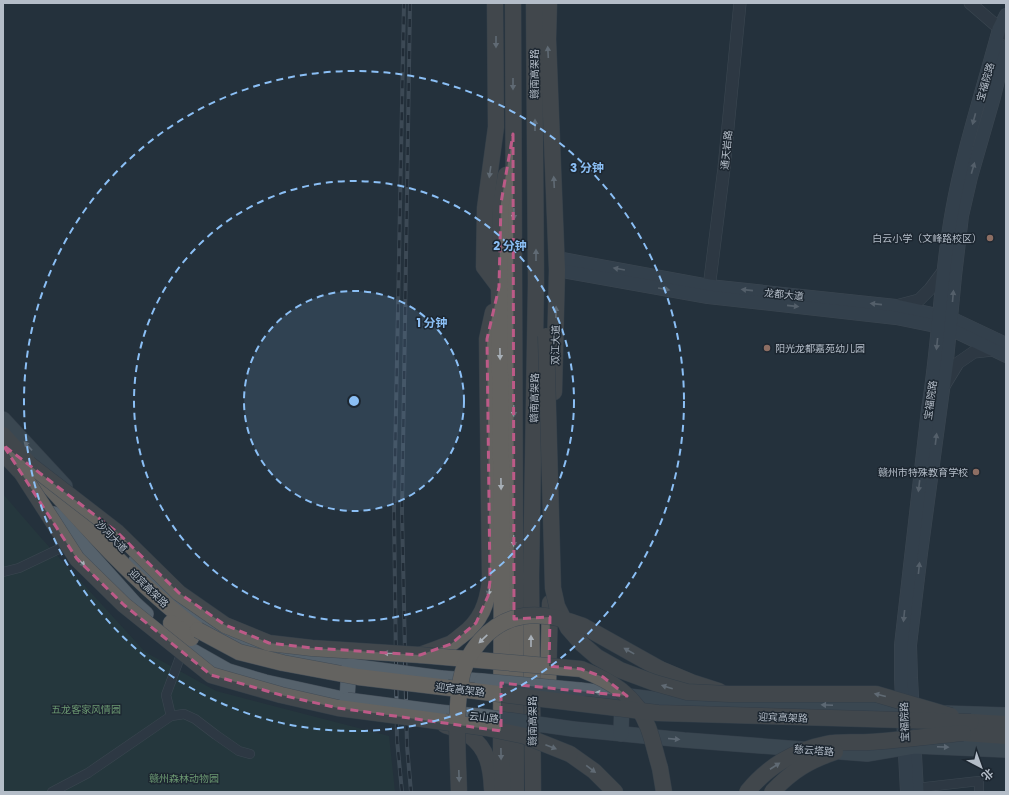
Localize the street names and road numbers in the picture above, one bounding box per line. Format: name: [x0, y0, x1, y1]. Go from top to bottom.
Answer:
street label: 赣南高架路: [527, 49, 542, 99]
street label: 宝福院路: [973, 61, 998, 103]
street label: 通天岩路: [717, 129, 736, 171]
street label: 龙都大道: [763, 285, 805, 304]
street label: 双江大道: [548, 325, 563, 365]
street label: 赣南高架路: [527, 373, 542, 423]
street label: 宝福院路: [920, 379, 941, 421]
street label: 沙河大道: [92, 517, 131, 556]
street label: 迎宾高架路: [125, 566, 172, 611]
street label: 迎宾高架路: [434, 679, 486, 700]
street label: 赣南高架路: [525, 696, 540, 746]
street label: 宝福院路: [896, 702, 913, 742]
street label: 云山路: [468, 708, 500, 727]
street label: 迎宾高架路: [758, 709, 808, 726]
street label: 慈云塔路: [793, 742, 834, 759]

